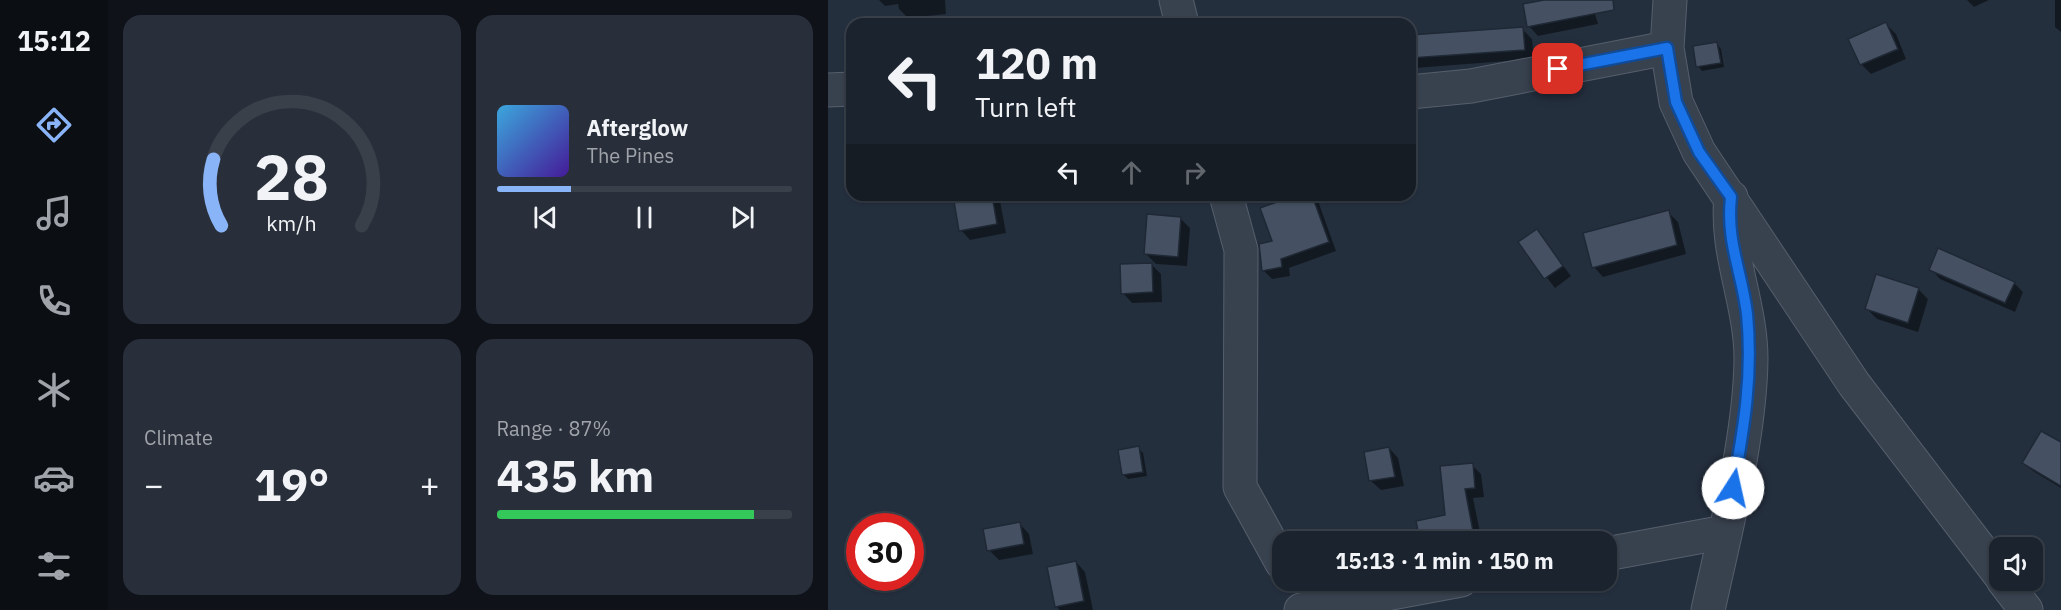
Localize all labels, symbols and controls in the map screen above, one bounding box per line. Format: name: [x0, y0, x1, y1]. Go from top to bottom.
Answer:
text: 15:12: [17, 23, 91, 58]
text: 120 m: [975, 36, 1098, 91]
icon: left: [876, 42, 954, 120]
pin: [1532, 43, 1583, 94]
icon: arrive: [1541, 52, 1574, 85]
text: Turn left: [975, 89, 1076, 124]
icon: directions: [33, 104, 75, 146]
text: Afterglow: [587, 113, 688, 142]
text: 28: [254, 137, 329, 218]
text: The Pines: [587, 142, 674, 169]
icon: left: [1052, 156, 1085, 189]
icon: ahead: [1115, 156, 1148, 189]
icon: right: [1178, 156, 1211, 189]
icon: music: [33, 192, 75, 234]
icon: previous: [529, 201, 562, 234]
icon: pause: [628, 201, 661, 234]
icon: next: [726, 201, 759, 234]
text: km/h: [267, 210, 317, 238]
icon: phone: [33, 280, 75, 322]
icon: climate: [33, 369, 75, 411]
text: Range · 87%: [497, 415, 611, 442]
text: Climate: [144, 424, 213, 451]
text: 435 km: [497, 446, 654, 504]
text: 19°: [254, 455, 329, 513]
position arrow: [1701, 456, 1765, 520]
icon: car: [33, 457, 75, 499]
text: −: [144, 463, 164, 506]
text: +: [420, 463, 440, 506]
speed limit sign: 30: [846, 513, 924, 591]
map controls: [1989, 537, 2043, 591]
button: sound: [1989, 537, 2043, 591]
icon: filters: [33, 545, 75, 587]
text: 15:13 · 1 min · 150 m: [1335, 546, 1554, 575]

